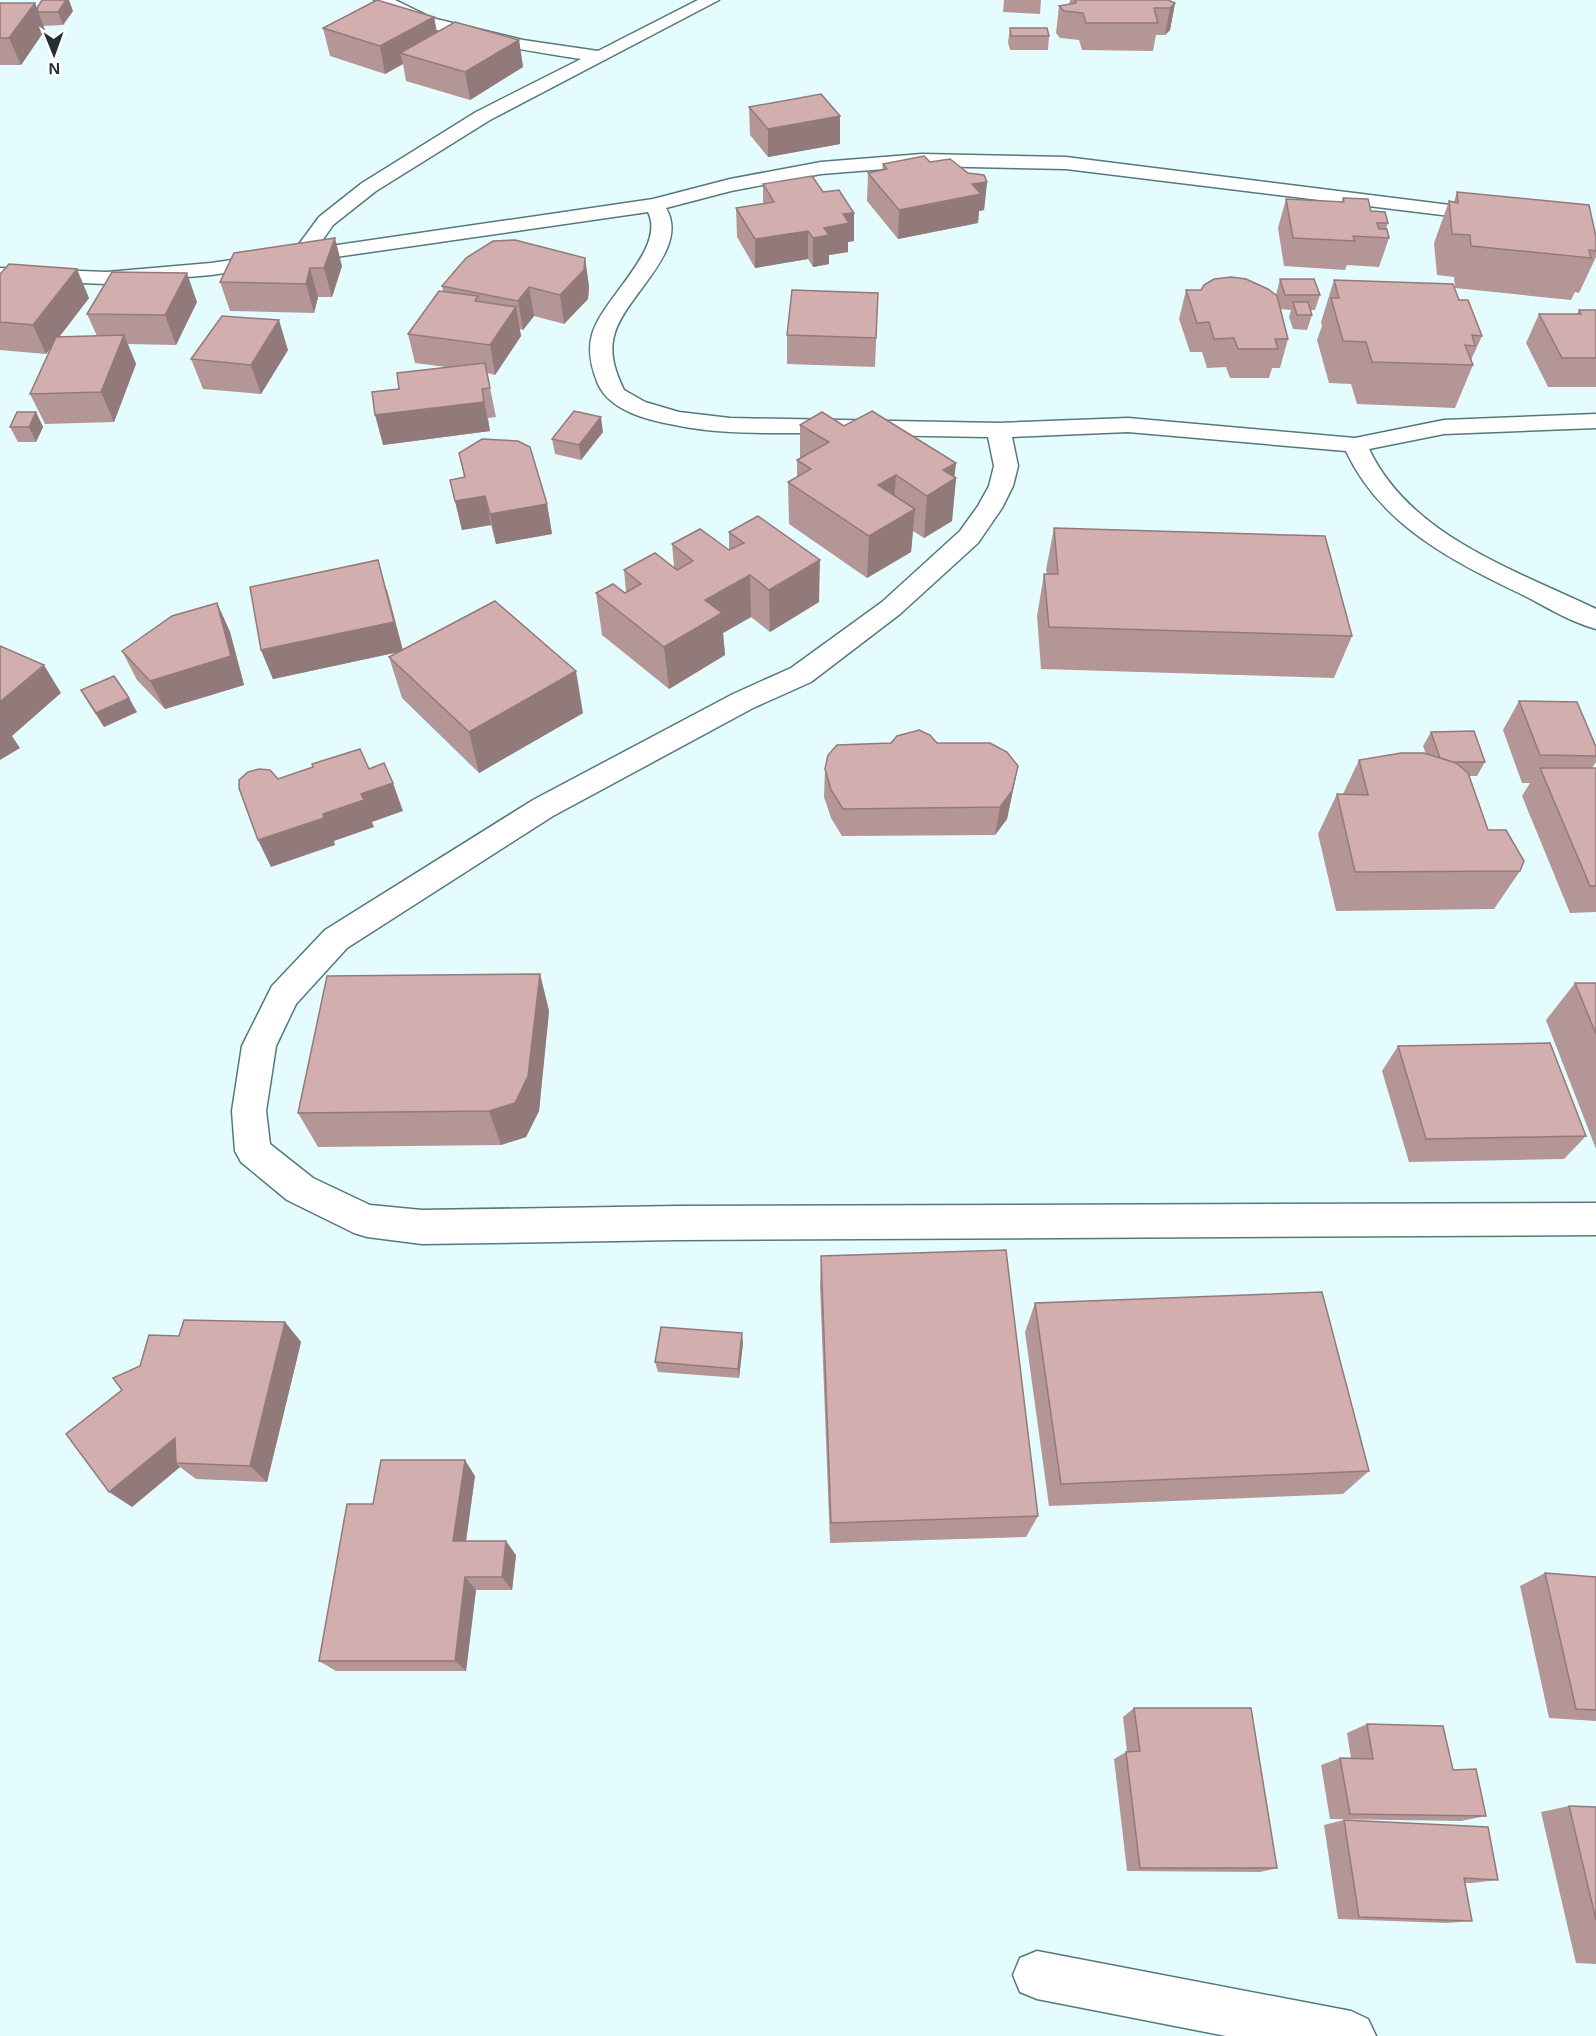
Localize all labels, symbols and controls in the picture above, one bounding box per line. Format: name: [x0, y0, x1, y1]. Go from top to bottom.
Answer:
north arrow: [24, 24, 84, 84]
text: N: [48, 60, 60, 77]

